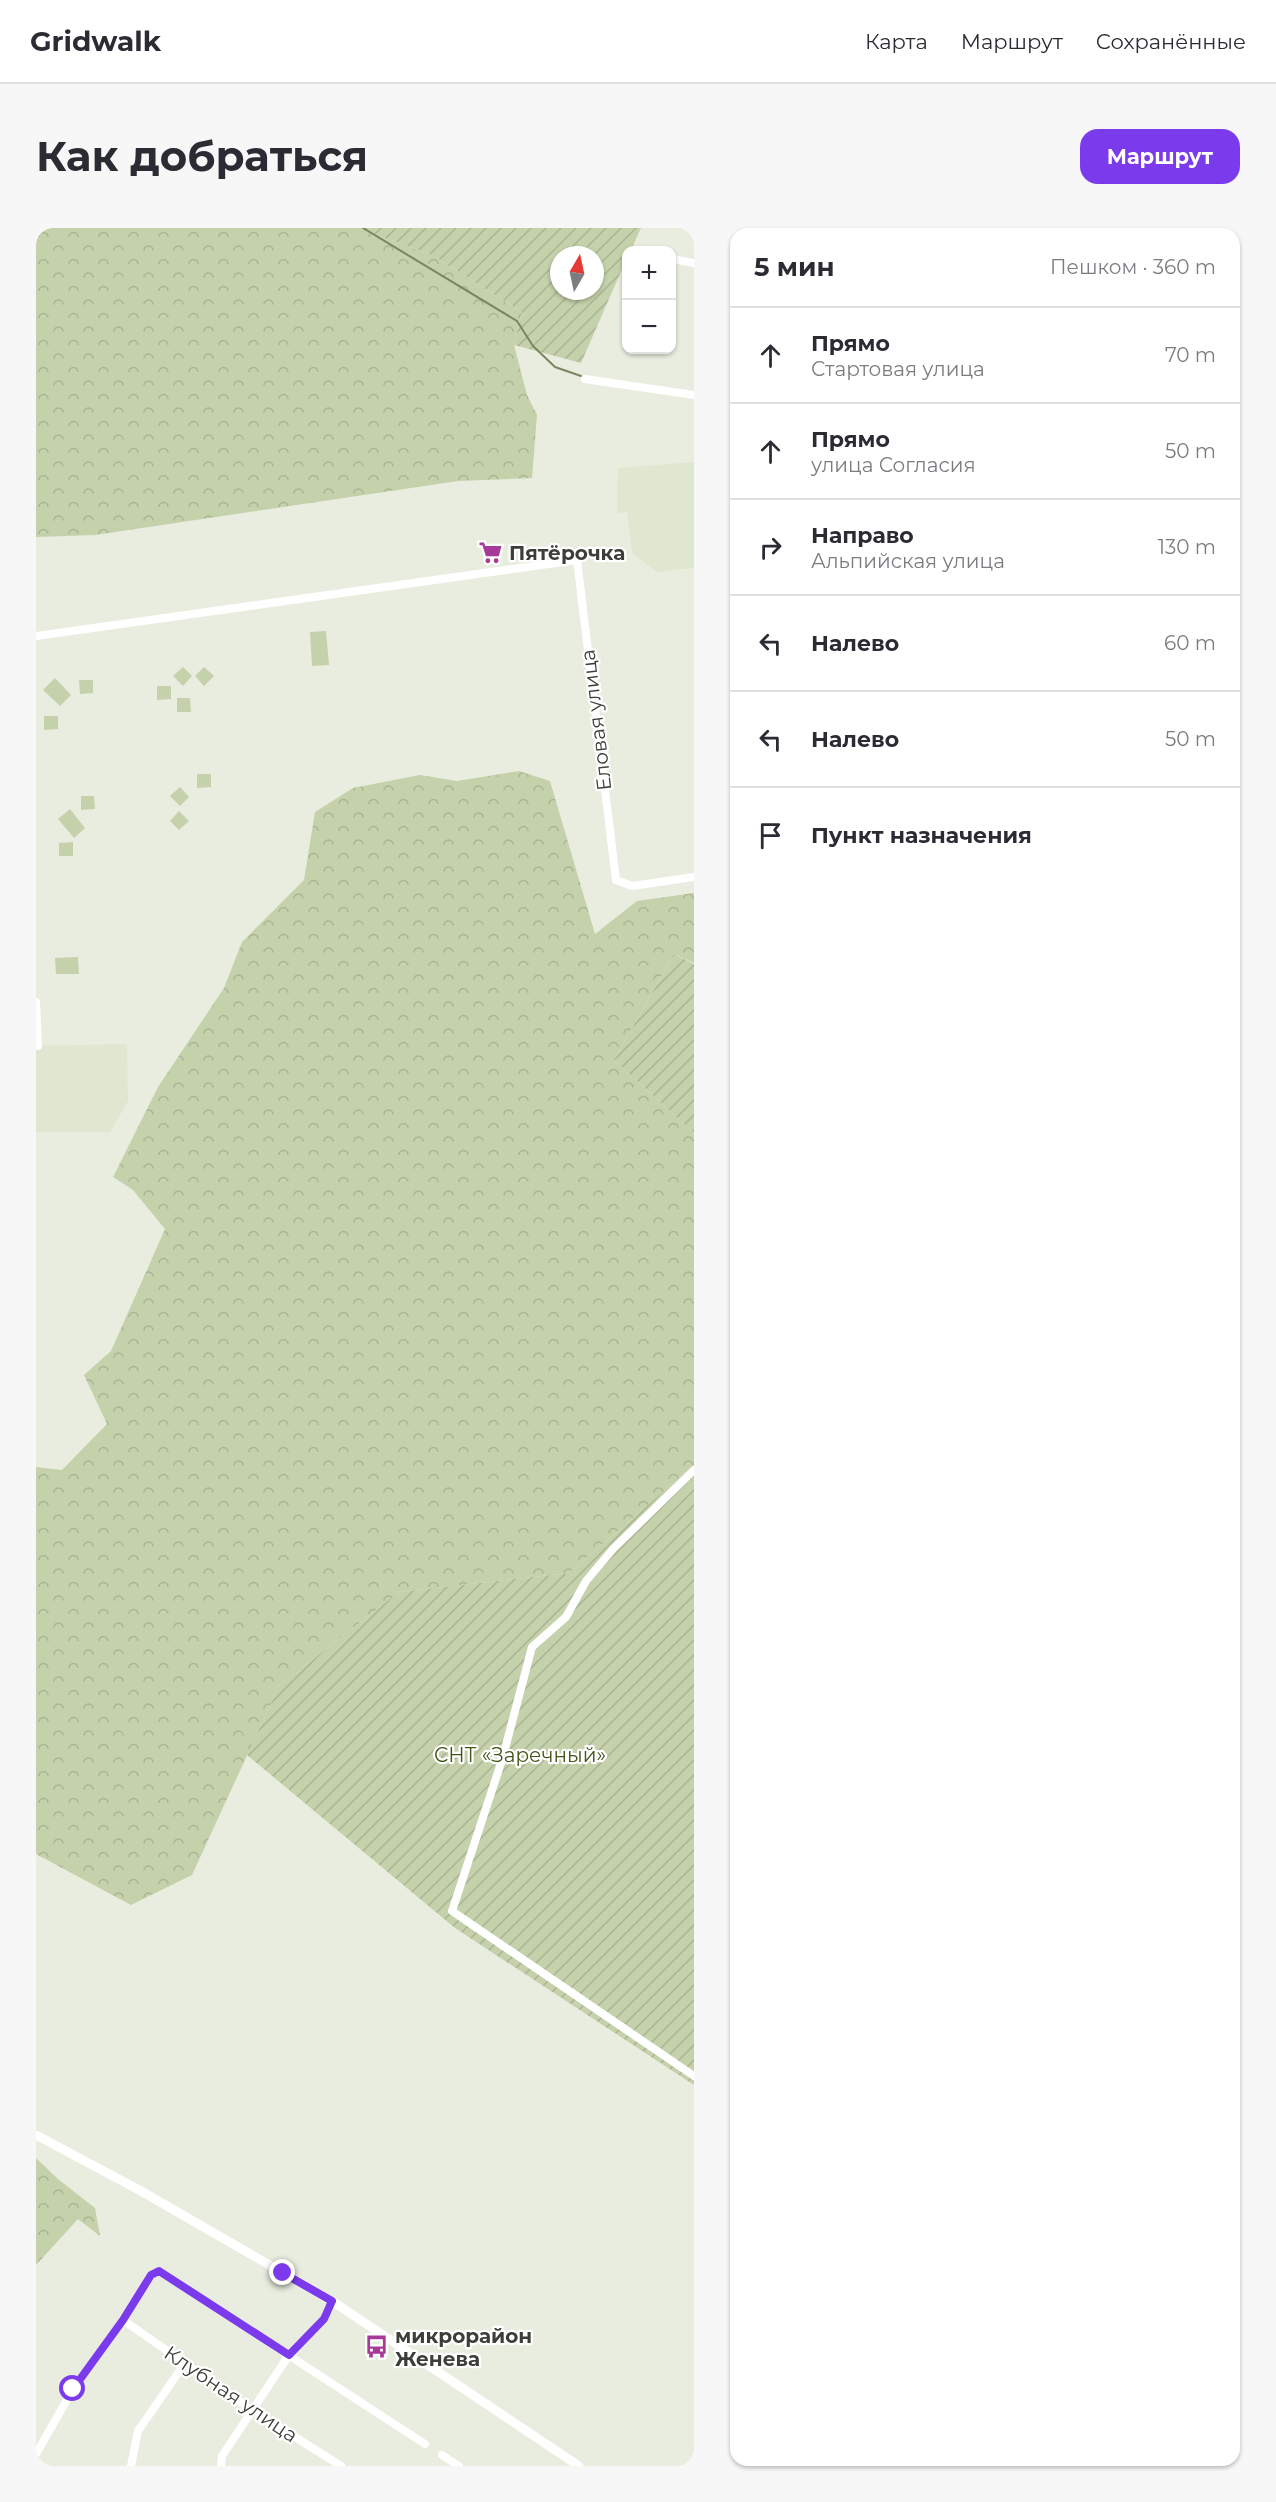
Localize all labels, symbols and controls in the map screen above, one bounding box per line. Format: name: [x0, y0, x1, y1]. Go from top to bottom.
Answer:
text: Gridwalk: [30, 24, 161, 58]
text: Карта: [865, 29, 928, 54]
text: Маршрут: [961, 29, 1063, 54]
text: Сохранённые: [1096, 29, 1246, 54]
button: Маршрут: [1080, 129, 1240, 184]
text: Как добраться: [36, 130, 368, 182]
north arrow: [550, 246, 604, 300]
map controls: [622, 246, 676, 354]
button: +: [622, 246, 676, 300]
text: 5 мин: [754, 251, 835, 283]
text: Пешком · 360 m: [1050, 255, 1216, 279]
button: −: [622, 300, 676, 354]
text: Прямо: [811, 330, 890, 357]
icon: ahead: [754, 339, 787, 372]
text: 70 m: [1165, 343, 1216, 367]
text: Стартовая улица: [811, 357, 985, 381]
text: Прямо: [811, 426, 890, 453]
icon: ahead: [754, 435, 787, 468]
text: 50 m: [1165, 439, 1216, 463]
text: улица Согласия: [811, 453, 976, 477]
text: Направо: [811, 522, 914, 549]
icon: right: [754, 531, 787, 564]
text: 130 m: [1158, 535, 1216, 559]
supermarket icon: Пятёрочка: [478, 540, 504, 566]
place label: Пятёрочка: [509, 541, 625, 565]
text: Альпийская улица: [811, 549, 1005, 573]
icon: left: [754, 627, 787, 660]
text: Налево: [811, 630, 899, 657]
text: 60 m: [1164, 631, 1216, 655]
street label: Еловая улица: [575, 648, 617, 792]
icon: left: [754, 723, 787, 756]
text: Налево: [811, 726, 899, 753]
text: 50 m: [1165, 727, 1216, 751]
icon: arrive: [754, 819, 787, 852]
text: Пункт назначения: [811, 822, 1032, 849]
park label: СНТ «Заречный»: [434, 1743, 606, 1767]
route end: [269, 2259, 295, 2285]
place label: микрорайон Женева: [395, 2324, 532, 2371]
bus stop icon: микрорайон Женева: [364, 2334, 390, 2360]
street label: Клубная улица: [160, 2341, 302, 2447]
route start: [59, 2375, 85, 2401]

